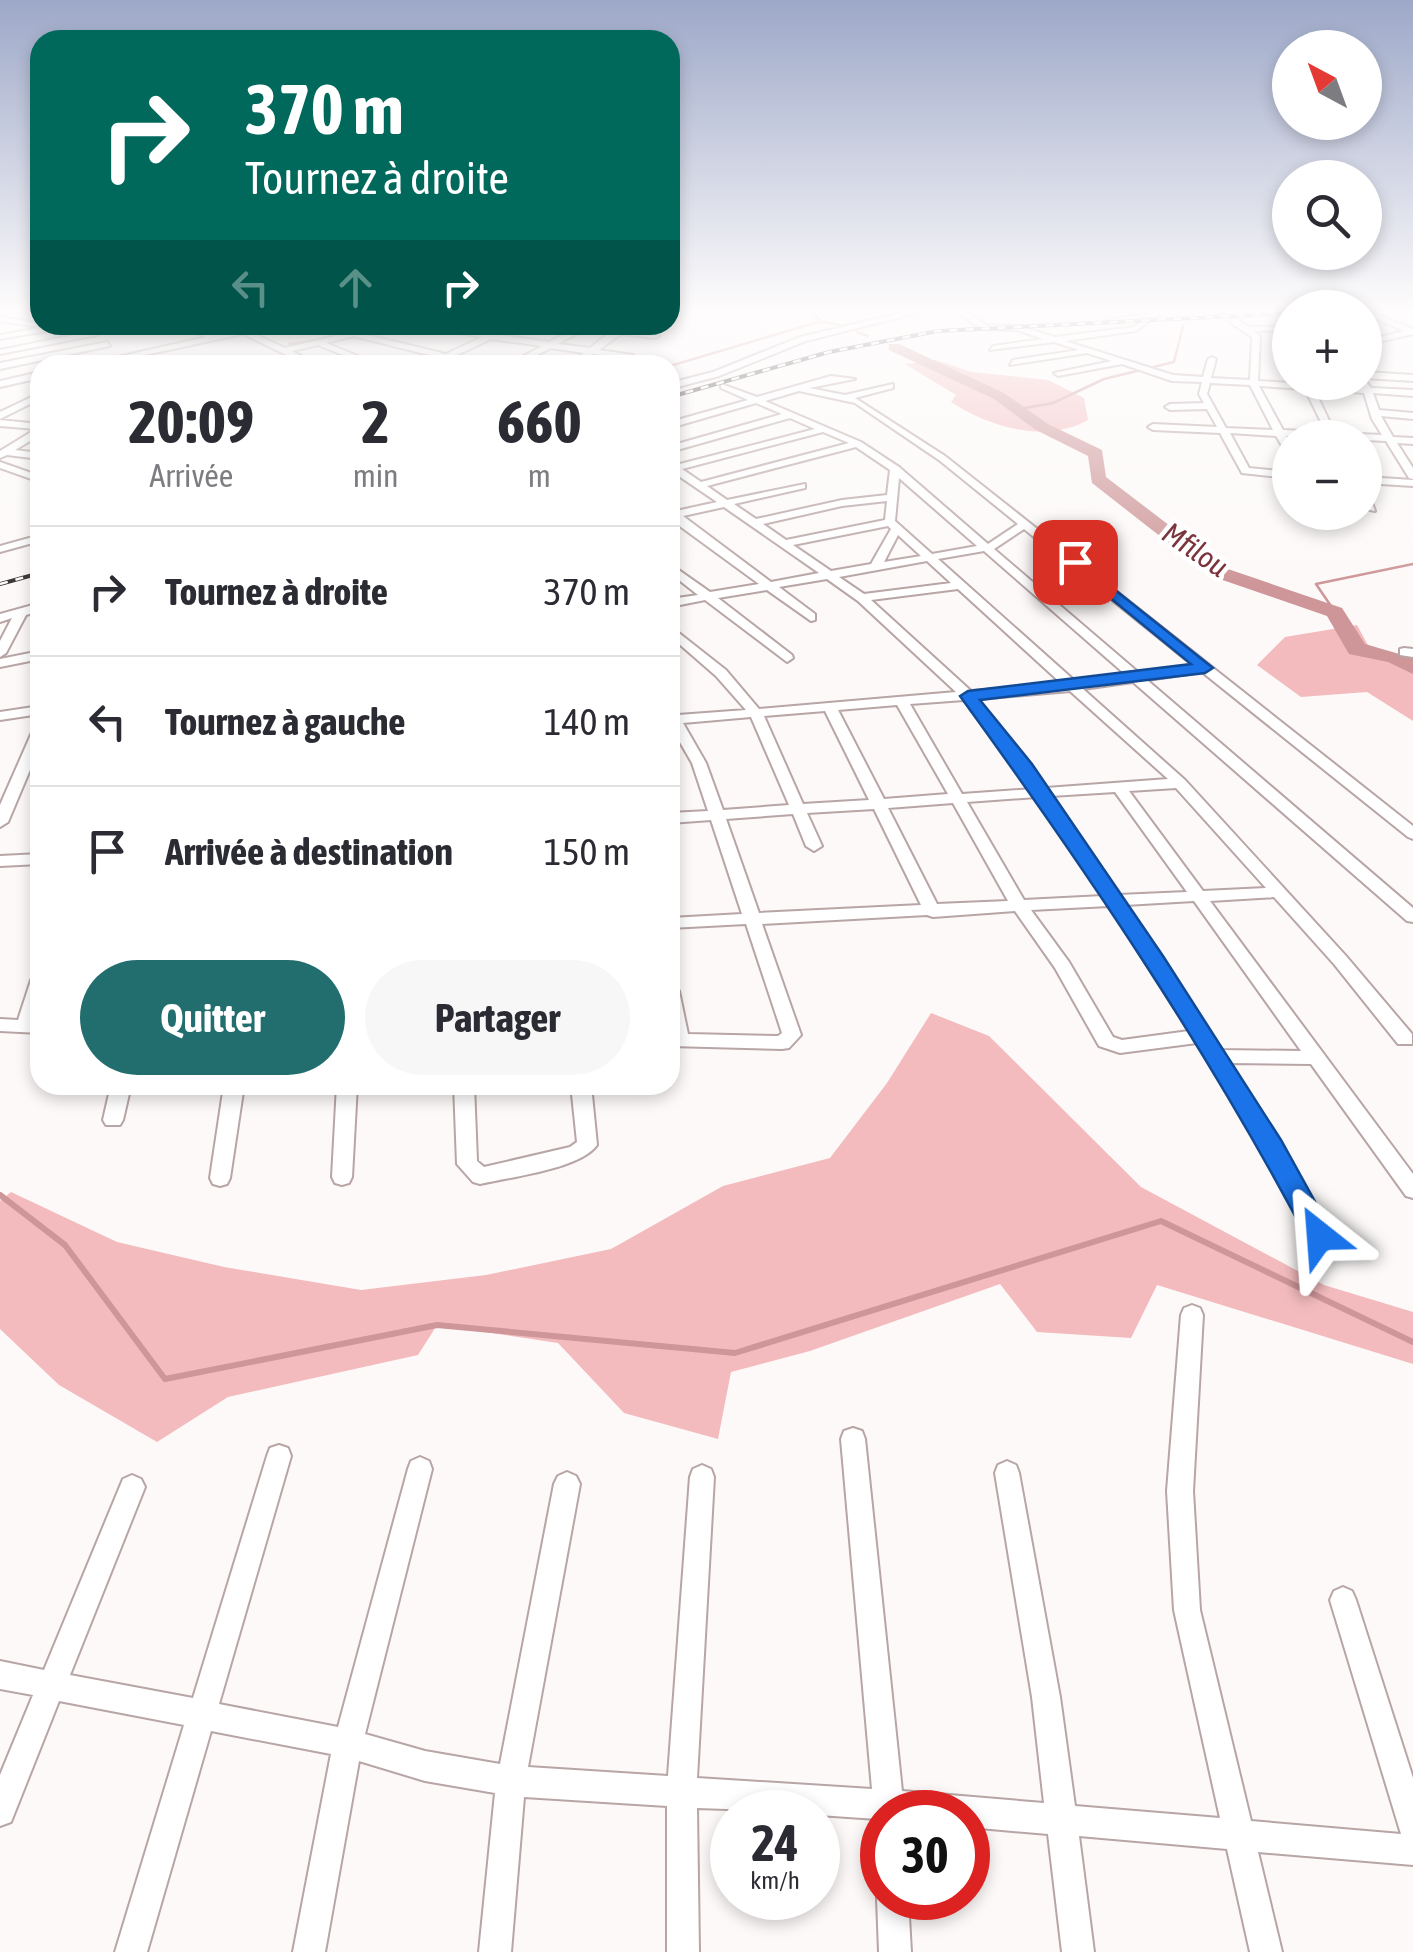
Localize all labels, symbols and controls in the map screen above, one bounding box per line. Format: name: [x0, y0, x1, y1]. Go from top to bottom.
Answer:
north arrow: [1272, 30, 1382, 140]
map controls: [1272, 30, 1382, 530]
text: 370 m: [245, 69, 404, 149]
icon: right: [80, 70, 210, 200]
text: Tournez à droite: [245, 152, 509, 204]
button: search: [1272, 160, 1382, 270]
icon: left: [223, 260, 278, 315]
icon: ahead: [328, 260, 383, 315]
icon: right: [433, 260, 488, 315]
button: +: [1272, 290, 1382, 400]
text: 20:09: [128, 387, 254, 456]
text: 2: [362, 387, 390, 456]
text: 660: [497, 387, 582, 456]
button: −: [1272, 420, 1382, 530]
text: Arrivée: [149, 457, 233, 494]
text: min: [353, 457, 399, 494]
text: m: [528, 457, 551, 494]
water label: Mfilou: [1156, 515, 1235, 583]
pin: [1033, 520, 1118, 605]
icon: arrive: [1048, 535, 1103, 590]
icon: right: [80, 564, 135, 619]
text: Tournez à droite: [165, 570, 388, 613]
text: 370 m: [544, 570, 630, 613]
icon: left: [80, 694, 135, 749]
text: Tournez à gauche: [165, 700, 406, 743]
text: 140 m: [544, 700, 630, 743]
icon: arrive: [80, 824, 135, 879]
text: Arrivée à destination: [165, 830, 453, 873]
text: 150 m: [544, 830, 630, 873]
button: Quitter: [80, 960, 345, 1075]
button: Partager: [365, 960, 630, 1075]
position arrow: [1268, 1184, 1372, 1288]
speed limit sign: 30: [860, 1790, 990, 1920]
text: 24: [751, 1814, 798, 1872]
text: km/h: [750, 1866, 800, 1894]

